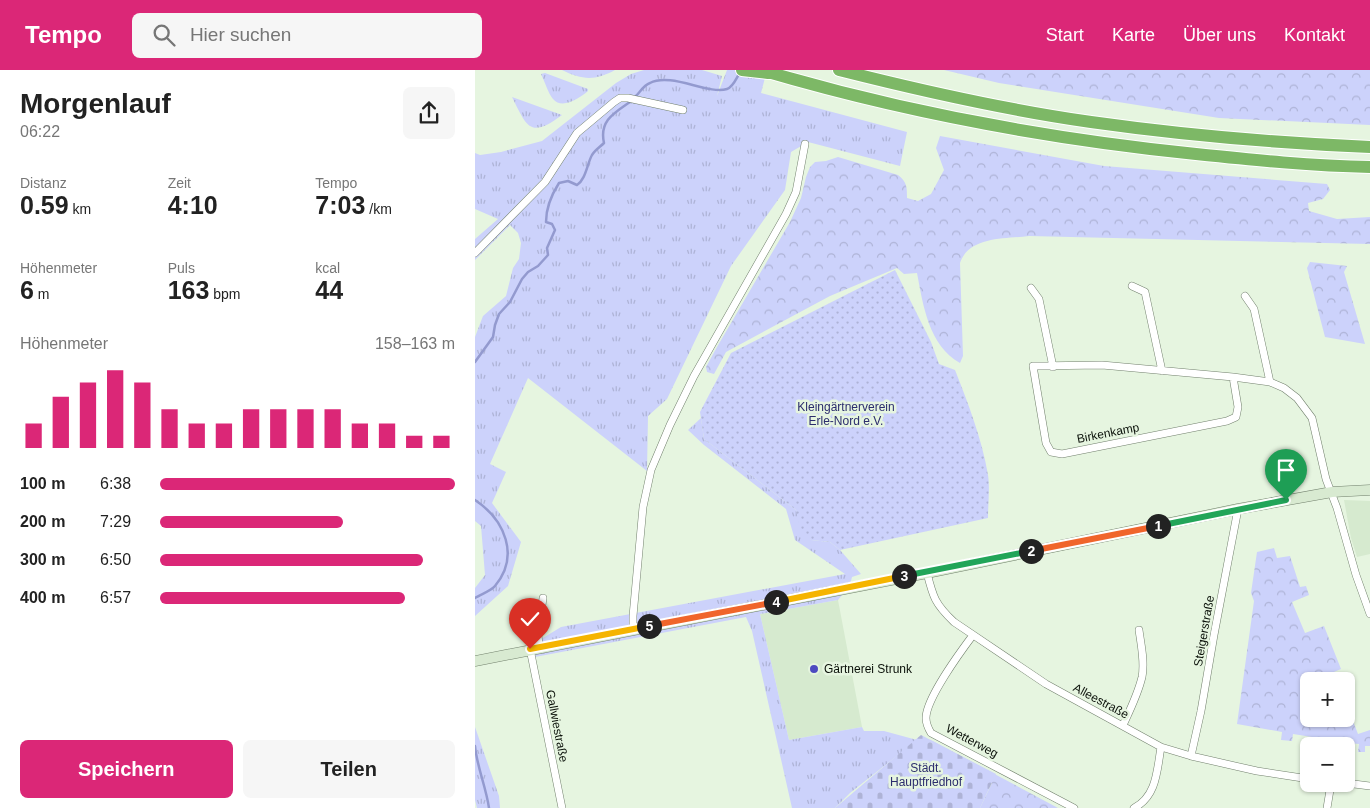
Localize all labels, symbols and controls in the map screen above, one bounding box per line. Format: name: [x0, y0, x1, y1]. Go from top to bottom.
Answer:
search box: [132, 13, 482, 58]
text: Tempo: [25, 21, 102, 48]
icon: search: [150, 21, 178, 49]
text: Hier suchen: [190, 24, 291, 45]
text: Start: [1046, 25, 1084, 45]
text: Karte: [1112, 25, 1155, 45]
text: Über uns: [1183, 25, 1256, 45]
text: Kontakt: [1284, 25, 1345, 45]
button: share: [403, 87, 455, 139]
text: Morgenlauf: [20, 88, 171, 119]
text: 06:22: [20, 123, 60, 140]
text: Distanz: [20, 175, 67, 191]
text: Zeit: [168, 175, 191, 191]
text: Tempo: [315, 175, 357, 191]
text: 0.59: [20, 191, 69, 219]
text: 4:10: [168, 191, 218, 219]
text: 7:03: [315, 191, 365, 219]
text: km: [69, 201, 91, 217]
text: /km: [365, 201, 392, 217]
text: Höhenmeter: [20, 260, 97, 276]
text: Puls: [168, 260, 195, 276]
text: kcal: [315, 260, 340, 276]
text: 6: [20, 276, 34, 304]
text: 163: [168, 276, 209, 304]
text: 44: [315, 276, 343, 304]
text: m: [34, 286, 49, 302]
text: bpm: [209, 286, 241, 302]
text: Höhenmeter: [20, 335, 108, 352]
text: 158–163 m: [375, 335, 455, 352]
park label: Kleingärtnerverein Erle-Nord e.V.: [797, 400, 895, 428]
street label: Birkenkamp: [1076, 420, 1141, 446]
pin: [1265, 449, 1307, 500]
icon: arrive: [1272, 456, 1300, 484]
text: 100 m: [20, 475, 65, 492]
text: 6:38: [100, 475, 131, 492]
text: 200 m: [20, 513, 65, 530]
text: 7:29: [100, 513, 131, 530]
pin: 1: [1145, 514, 1171, 538]
text: 1: [1155, 518, 1162, 534]
pin: 2: [1019, 538, 1043, 564]
text: 2: [1028, 543, 1035, 559]
text: 300 m: [20, 551, 65, 568]
text: 6:50: [100, 551, 131, 568]
pin: 3: [891, 564, 917, 588]
text: 3: [901, 568, 908, 584]
text: 400 m: [20, 589, 65, 606]
text: 6:57: [100, 589, 131, 606]
pin: 4: [763, 590, 789, 614]
text: 4: [773, 594, 780, 610]
street label: Steigerstraße: [1191, 594, 1217, 668]
pin: [509, 598, 551, 649]
icon: check: [516, 605, 544, 633]
pin: 5: [637, 614, 661, 638]
text: 5: [646, 618, 653, 634]
place label: Gärtnerei Strunk: [824, 662, 913, 676]
marker: Gärtnerei Strunk: [808, 663, 820, 675]
map controls: [1300, 672, 1355, 792]
button: +: [1300, 672, 1355, 727]
street label: Alleestraße: [1071, 681, 1131, 722]
street label: Gallwiestraße: [543, 689, 571, 764]
street label: Wetterweg: [943, 721, 1001, 761]
button: −: [1300, 737, 1355, 792]
button: Speichern: [20, 740, 233, 798]
button: Teilen: [243, 740, 455, 798]
park label: Städt. Hauptfriedhof: [890, 761, 963, 789]

